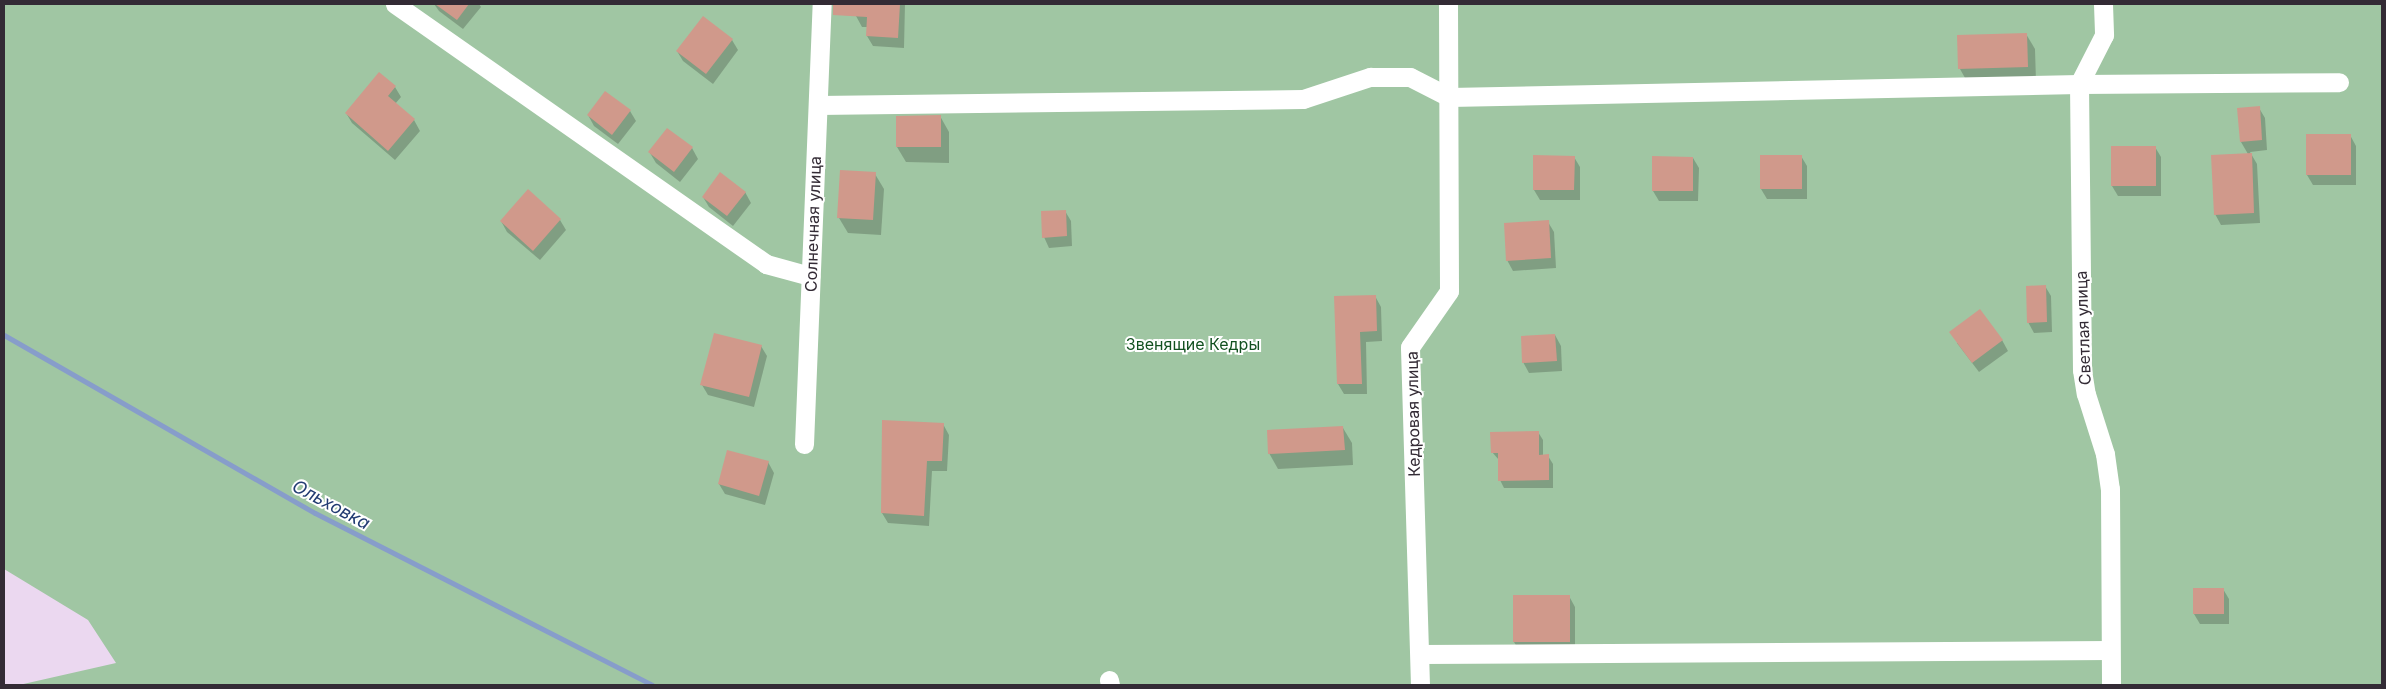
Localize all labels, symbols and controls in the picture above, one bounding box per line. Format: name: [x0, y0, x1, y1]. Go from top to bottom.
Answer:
street label: Солнечная улица: [801, 156, 825, 292]
street label: Светлая улица: [2071, 270, 2095, 386]
park label: Звенящие Кедры: [1126, 334, 1260, 354]
street label: Кедровая улица: [1402, 351, 1424, 477]
water label: Ольховка: [288, 476, 374, 534]

